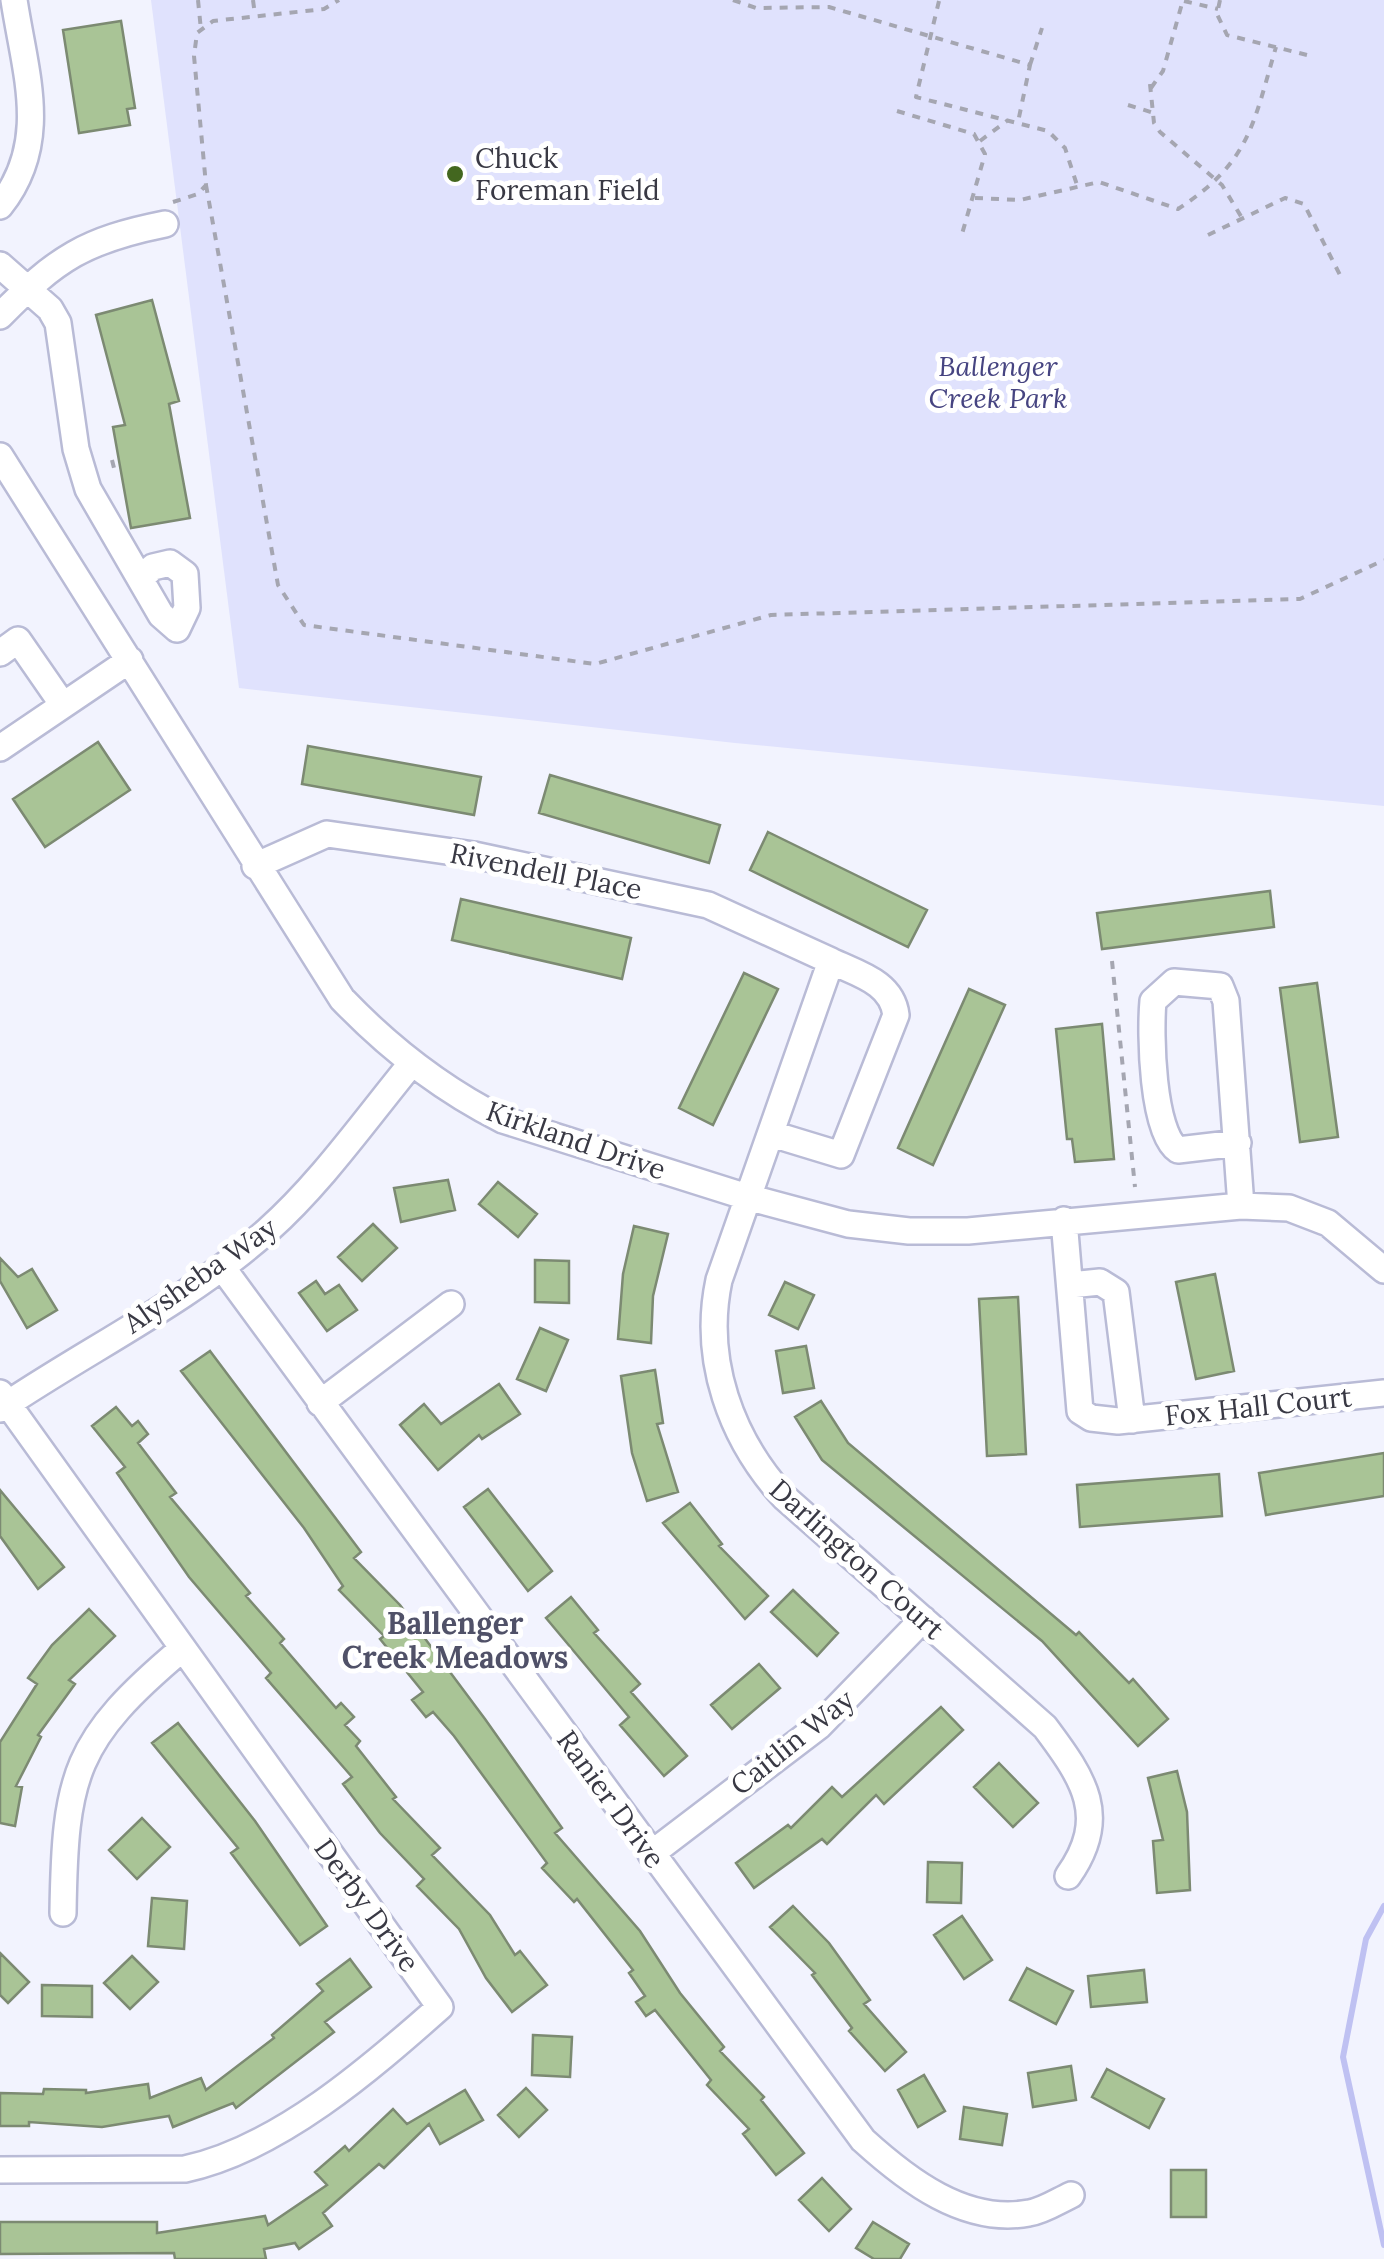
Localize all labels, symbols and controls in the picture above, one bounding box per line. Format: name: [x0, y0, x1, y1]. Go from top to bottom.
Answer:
place label: Chuck Foreman Field: [475, 140, 660, 208]
marker: Chuck Foreman Field: [444, 163, 466, 185]
park label: Ballenger Creek Park: [928, 348, 1068, 416]
street label: Rivendell Place: [447, 835, 645, 907]
street label: Kirkland Drive: [482, 1092, 670, 1188]
street label: Alysheba Way: [116, 1209, 284, 1342]
street label: Fox Hall Court: [1163, 1378, 1353, 1434]
street label: Darlington Court: [762, 1471, 952, 1647]
district label: Ballenger Creek Meadows: [342, 1604, 568, 1676]
street label: Caitlin Way: [723, 1681, 861, 1803]
street label: Ranier Drive: [549, 1723, 673, 1875]
street label: Derby Drive: [307, 1831, 427, 1979]

